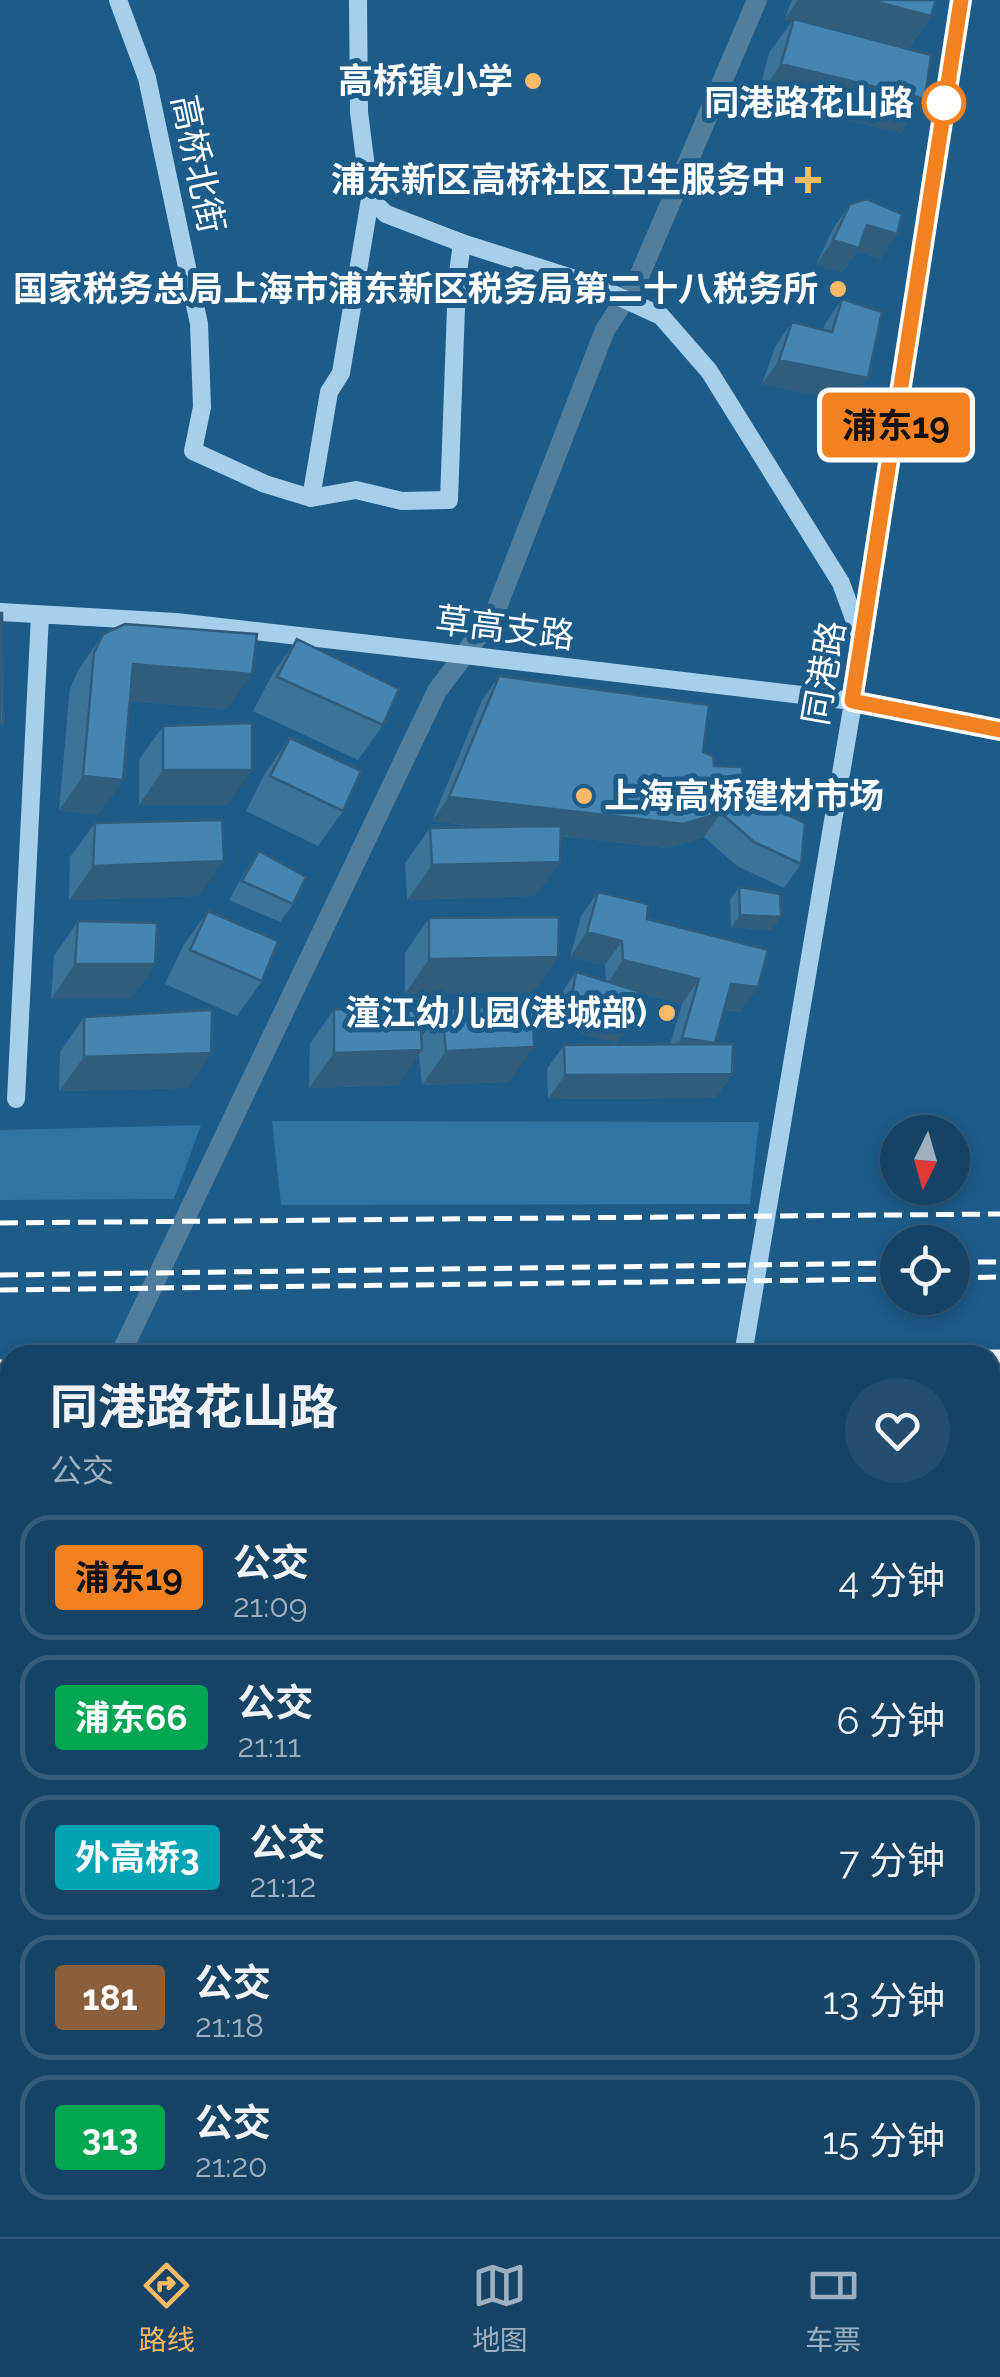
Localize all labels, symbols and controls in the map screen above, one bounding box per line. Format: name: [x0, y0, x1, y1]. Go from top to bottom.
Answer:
place label: 高桥镇小学: [338, 60, 513, 101]
marker: 高桥镇小学: [522, 70, 544, 92]
place label: 同港路花山路: [704, 82, 914, 123]
marker: 同港路花山路: [923, 82, 965, 124]
street label: 高桥北街: [164, 91, 233, 237]
place label: 浦东新区高桥社区卫生服务中: [331, 159, 786, 200]
marker: 浦东新区高桥社区卫生服务中: [795, 167, 821, 193]
place label: 国家税务总局上海市浦东新区税务局第二十八税务所: [13, 268, 818, 309]
marker: 国家税务总局上海市浦东新区税务局第二十八税务所: [827, 278, 849, 300]
line badge: 浦东19: [826, 392, 966, 458]
text: 浦东19: [842, 405, 950, 446]
street label: 草高支路: [433, 599, 577, 656]
street label: 同港路: [794, 618, 853, 728]
place label: 上海高桥建材市场: [604, 775, 884, 816]
marker: 上海高桥建材市场: [573, 785, 595, 807]
place label: 潼江幼儿园(港城部): [345, 992, 647, 1033]
marker: 潼江幼儿园(港城部): [656, 1002, 678, 1024]
north arrow: [880, 1115, 970, 1205]
map controls: [880, 1115, 970, 1315]
button: locate: [880, 1225, 970, 1315]
button: heart: [845, 1378, 950, 1483]
text: 同港路花山路: [50, 1379, 338, 1435]
text: 公交: [50, 1452, 114, 1489]
text: 公交: [233, 1540, 309, 1585]
text: 浦东19: [75, 1557, 183, 1598]
text: 4 分钟: [839, 1558, 945, 1603]
text: 21:09: [233, 1587, 308, 1624]
text: 公交: [238, 1680, 314, 1725]
text: 浦东66: [75, 1697, 188, 1738]
text: 6 分钟: [836, 1698, 945, 1743]
text: 21:11: [238, 1727, 301, 1764]
text: 公交: [250, 1820, 326, 1865]
text: 外高桥3: [75, 1837, 200, 1878]
text: 7 分钟: [839, 1838, 945, 1883]
text: 21:12: [250, 1867, 316, 1904]
text: 公交: [195, 1960, 271, 2005]
text: 181: [82, 1977, 138, 2018]
text: 13 分钟: [823, 1978, 945, 2023]
text: 21:18: [195, 2007, 264, 2044]
text: 公交: [195, 2100, 271, 2145]
text: 313: [82, 2117, 138, 2158]
text: 15 分钟: [822, 2118, 945, 2163]
text: 21:20: [195, 2147, 268, 2184]
tab: 路线: [139, 2258, 195, 2358]
tab: 地图: [472, 2258, 528, 2358]
tab: 车票: [805, 2258, 861, 2358]

